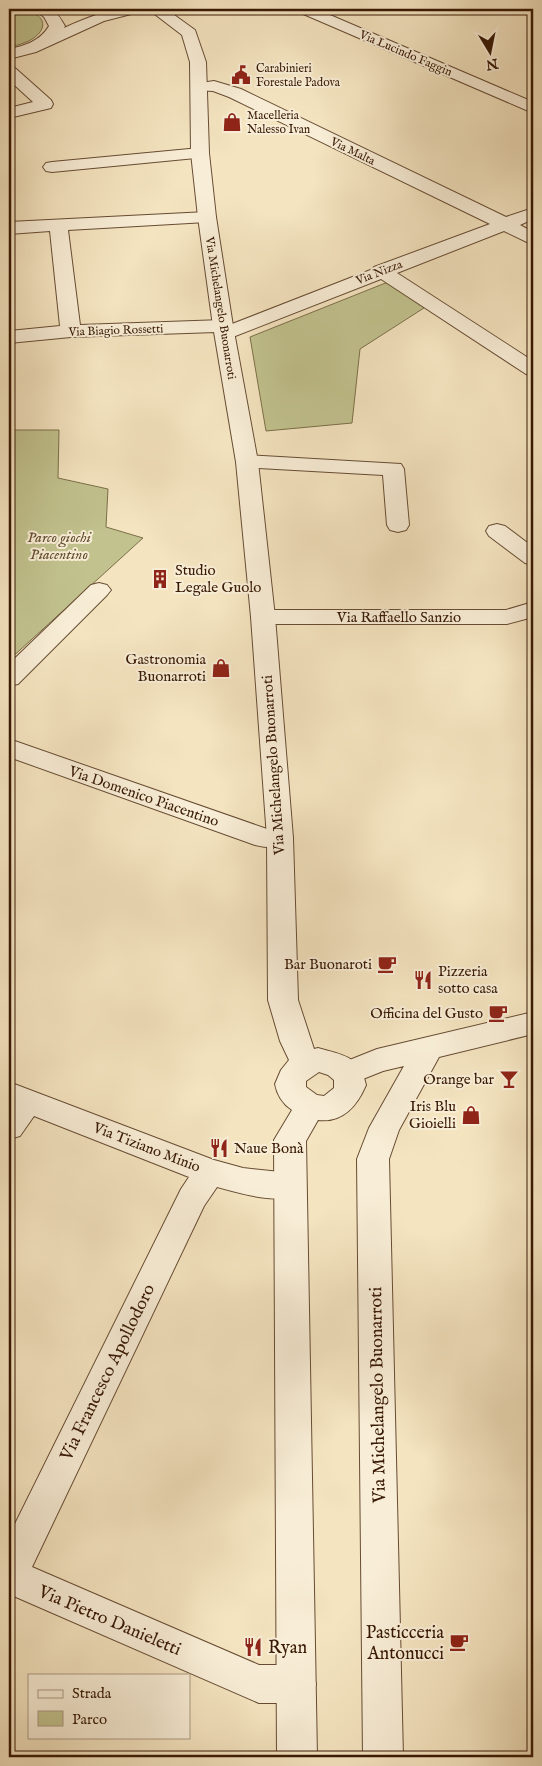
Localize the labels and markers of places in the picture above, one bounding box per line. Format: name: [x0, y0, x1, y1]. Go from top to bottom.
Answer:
place label: Carabinieri Forestale Padova: [256, 61, 341, 90]
public building icon: Carabinieri Forestale Padova: [230, 64, 252, 86]
place label: Macelleria Nalesso Ivan: [247, 108, 311, 137]
shop icon: Macelleria Nalesso Ivan: [221, 111, 243, 133]
place label: Studio Legale Guolo: [175, 561, 261, 597]
building icon: Studio Legale Guolo: [149, 568, 171, 590]
place label: Gastronomia Buonarroti: [125, 650, 207, 686]
shop icon: Gastronomia Buonarroti: [210, 657, 232, 679]
cafe icon: Bar Buonaroti: [376, 953, 398, 975]
place label: Bar Buonaroti: [284, 955, 372, 974]
place label: Pizzeria sotto casa: [438, 962, 498, 998]
restaurant icon: Pizzeria sotto casa: [412, 969, 434, 991]
cafe icon: Officina del Gusto: [487, 1002, 509, 1024]
place label: Officina del Gusto: [370, 1004, 483, 1023]
bar icon: Orange bar: [498, 1068, 520, 1090]
place label: Orange bar: [423, 1070, 494, 1089]
place label: Iris Blu Gioielli: [409, 1097, 456, 1133]
shop icon: Iris Blu Gioielli: [460, 1104, 482, 1126]
restaurant icon: Naue Bonà: [208, 1137, 230, 1159]
place label: Naue Bonà: [234, 1139, 304, 1158]
place label: Pasticceria Antonucci: [366, 1622, 444, 1666]
cafe icon: Pasticceria Antonucci: [448, 1631, 470, 1653]
restaurant icon: Ryan: [242, 1636, 264, 1658]
place label: Ryan: [268, 1637, 308, 1660]

